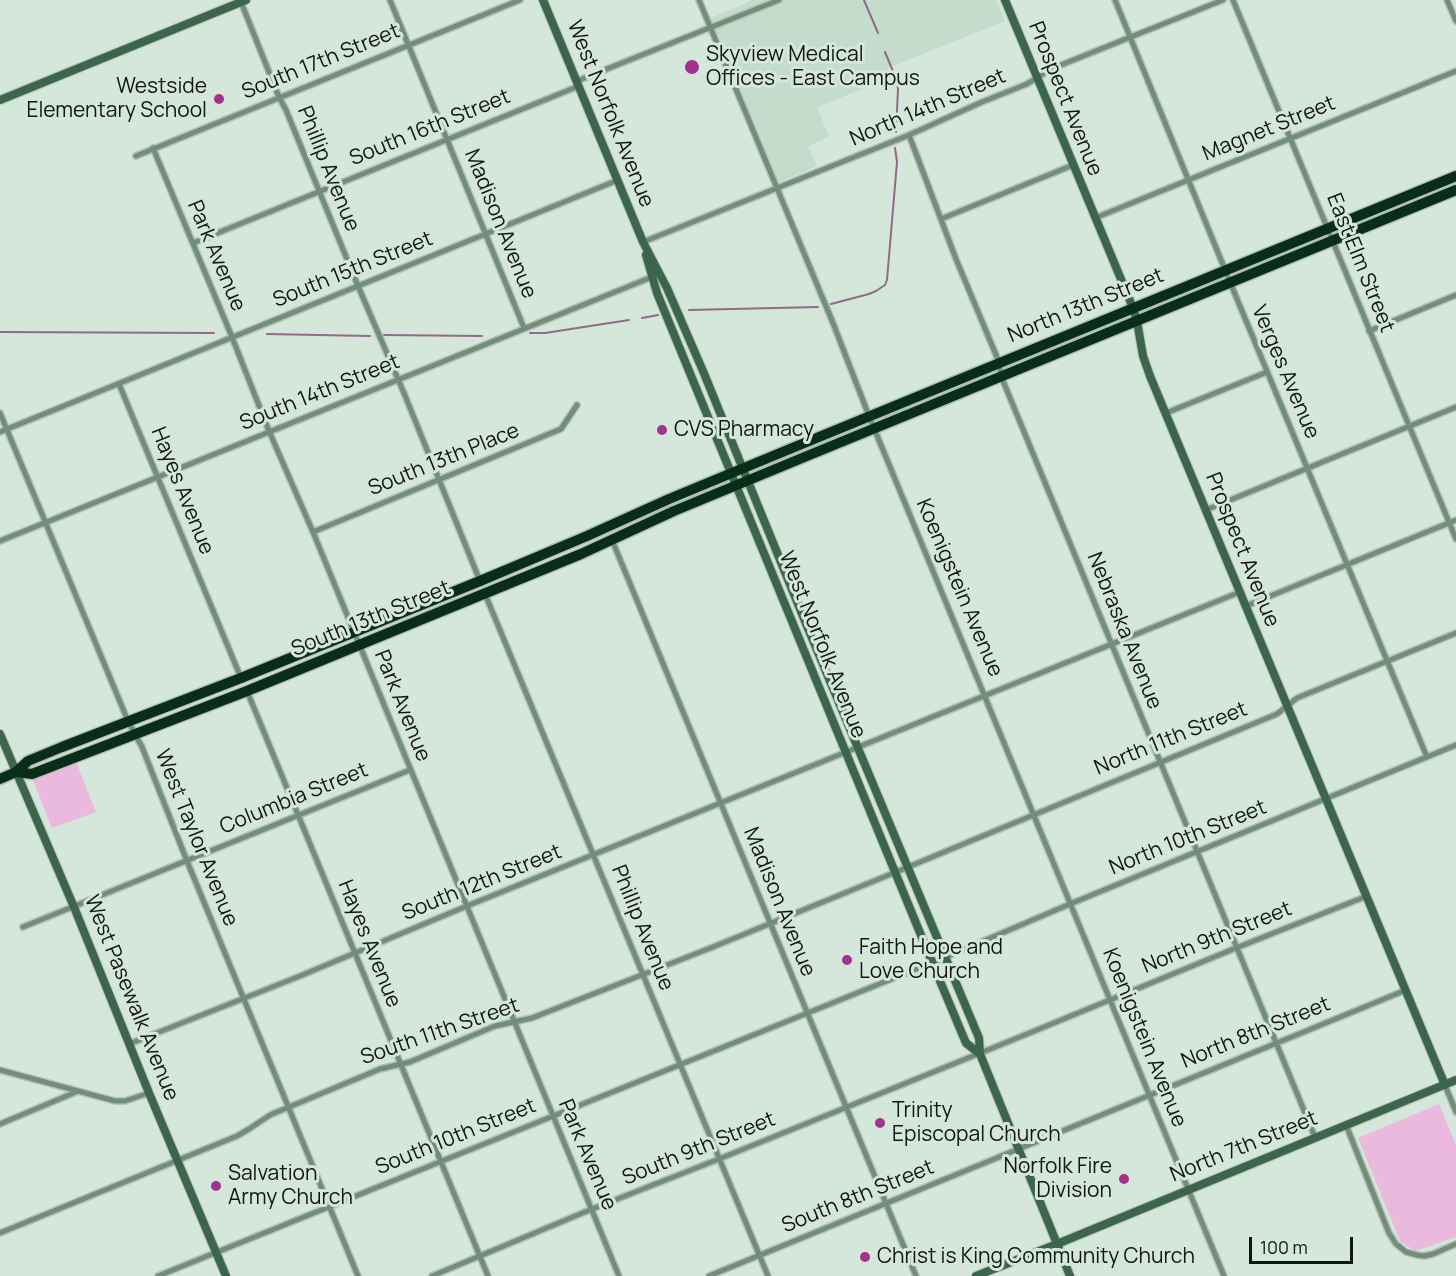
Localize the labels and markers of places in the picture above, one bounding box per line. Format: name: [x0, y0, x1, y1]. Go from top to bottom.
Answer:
place label: Skyview Medical Offices - East Campus: [706, 42, 920, 92]
marker: Skyview Medical Offices - East Campus: [683, 58, 701, 76]
place label: Westside Elementary School: [26, 74, 207, 124]
marker: Westside Elementary School: [212, 92, 226, 106]
place label: CVS Pharmacy: [674, 417, 814, 443]
marker: CVS Pharmacy: [655, 423, 669, 437]
place label: Faith Hope and Love Church: [859, 935, 1003, 985]
marker: Faith Hope and Love Church: [840, 953, 854, 967]
place label: Trinity Episcopal Church: [892, 1098, 1061, 1148]
marker: Trinity Episcopal Church: [873, 1116, 887, 1130]
place label: Norfolk Fire Division: [1004, 1154, 1112, 1204]
place label: Salvation Army Church: [228, 1161, 353, 1211]
marker: Norfolk Fire Division: [1117, 1172, 1131, 1186]
marker: Salvation Army Church: [209, 1179, 223, 1193]
place label: Christ is King Community Church: [877, 1244, 1195, 1270]
marker: Christ is King Community Church: [858, 1250, 872, 1264]

